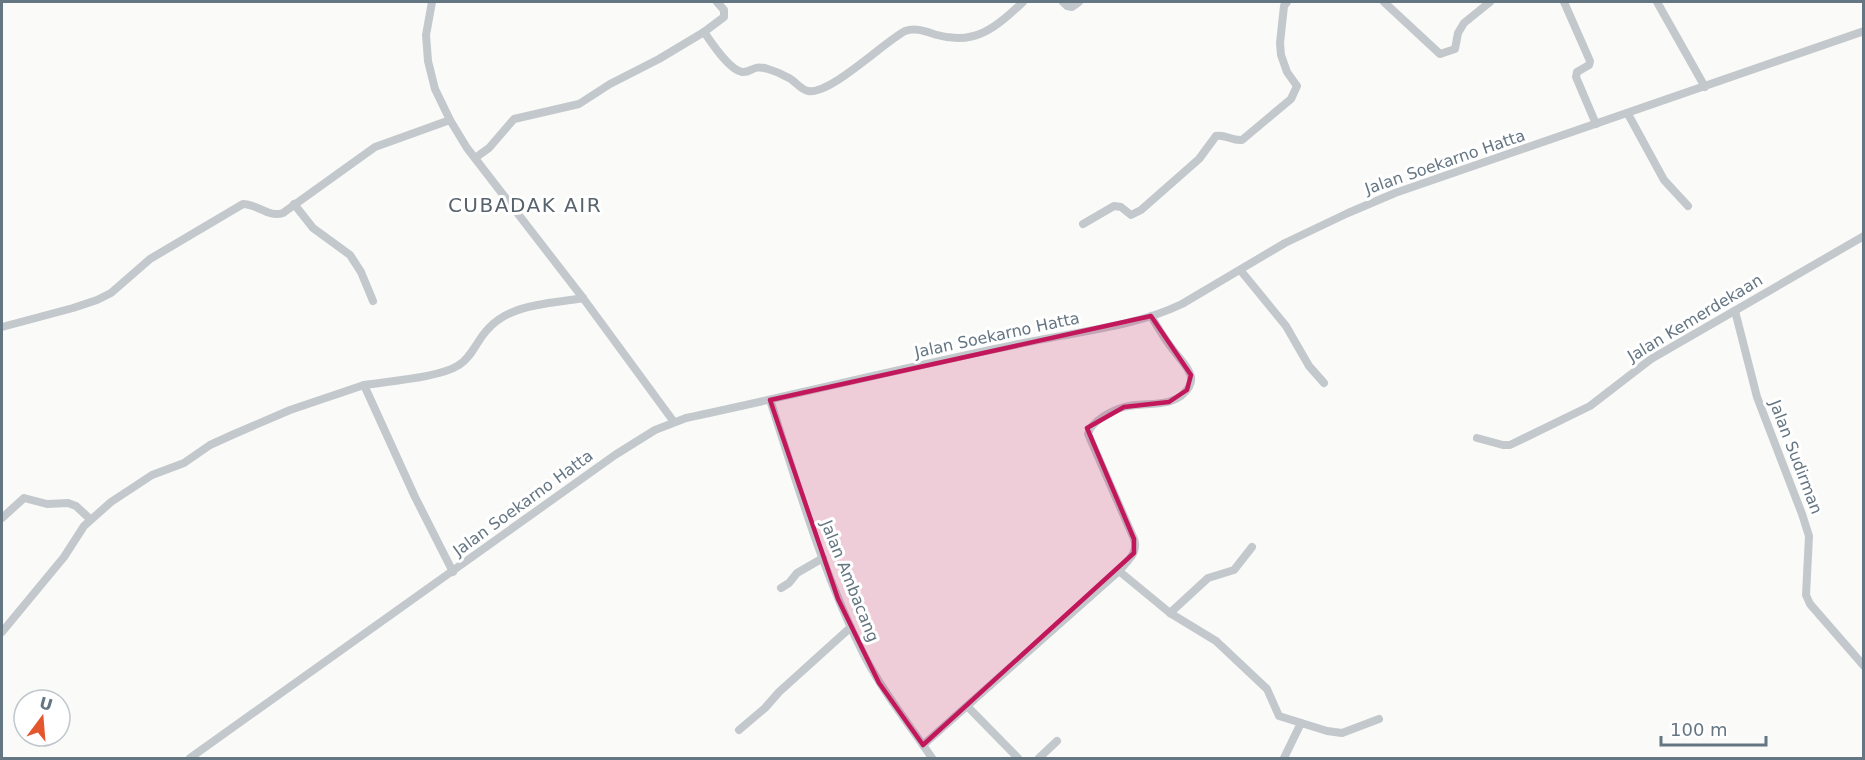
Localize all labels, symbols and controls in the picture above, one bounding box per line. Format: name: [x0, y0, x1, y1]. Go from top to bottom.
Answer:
street label: Jalan Soekarno Hatta: [1362, 126, 1528, 199]
district label: CUBADAK AIR: [448, 193, 602, 217]
street label: Jalan Kemerdekaan: [1623, 270, 1766, 366]
street label: Jalan Soekarno Hatta: [912, 308, 1081, 362]
street label: Jalan Sudirman: [1765, 396, 1827, 517]
street label: Jalan Soekarno Hatta: [449, 446, 597, 561]
street label: Jalan Ambacang: [817, 517, 883, 645]
north arrow: [12, 688, 72, 748]
text: U: [37, 693, 55, 715]
scale bar: [1661, 709, 1766, 747]
text: 100 m: [1670, 719, 1728, 740]

